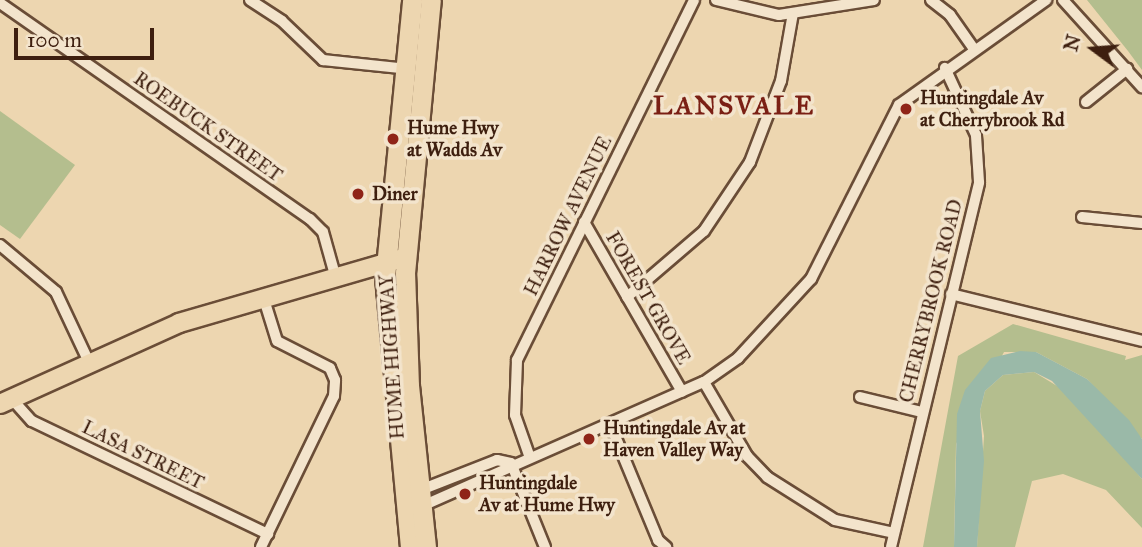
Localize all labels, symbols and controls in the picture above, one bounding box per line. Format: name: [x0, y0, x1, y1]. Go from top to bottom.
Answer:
scale bar: [18, 14, 158, 58]
north arrow: [1058, 14, 1128, 84]
text: 100 m: [27, 27, 82, 53]
text: N: [1059, 32, 1086, 54]
street label: ROEBUCK STREET: [129, 67, 287, 187]
place label: Huntingdale Av at Cherrybrook Rd: [920, 87, 1065, 131]
district label: LANSVALE: [654, 90, 814, 122]
marker: Huntingdale Av at Cherrybrook Rd: [898, 101, 914, 117]
place label: Hume Hwy at Wadds Av: [407, 117, 502, 161]
marker: Hume Hwy at Wadds Av: [385, 131, 401, 147]
street label: HARROW AVENUE: [519, 132, 617, 300]
place label: Diner: [372, 183, 418, 205]
marker: Diner: [350, 186, 366, 202]
street label: CHERRYBROOK ROAD: [895, 197, 967, 405]
street label: FOREST GROVE: [601, 228, 695, 368]
street label: HUME HIGHWAY: [375, 274, 409, 440]
street label: LASA STREET: [78, 416, 208, 494]
place label: Huntingdale Av at Haven Valley Way: [603, 417, 745, 461]
marker: Huntingdale Av at Haven Valley Way: [581, 431, 597, 447]
place label: Huntingdale Av at Hume Hwy: [479, 472, 615, 516]
marker: Huntingdale Av at Hume Hwy: [457, 486, 473, 502]

